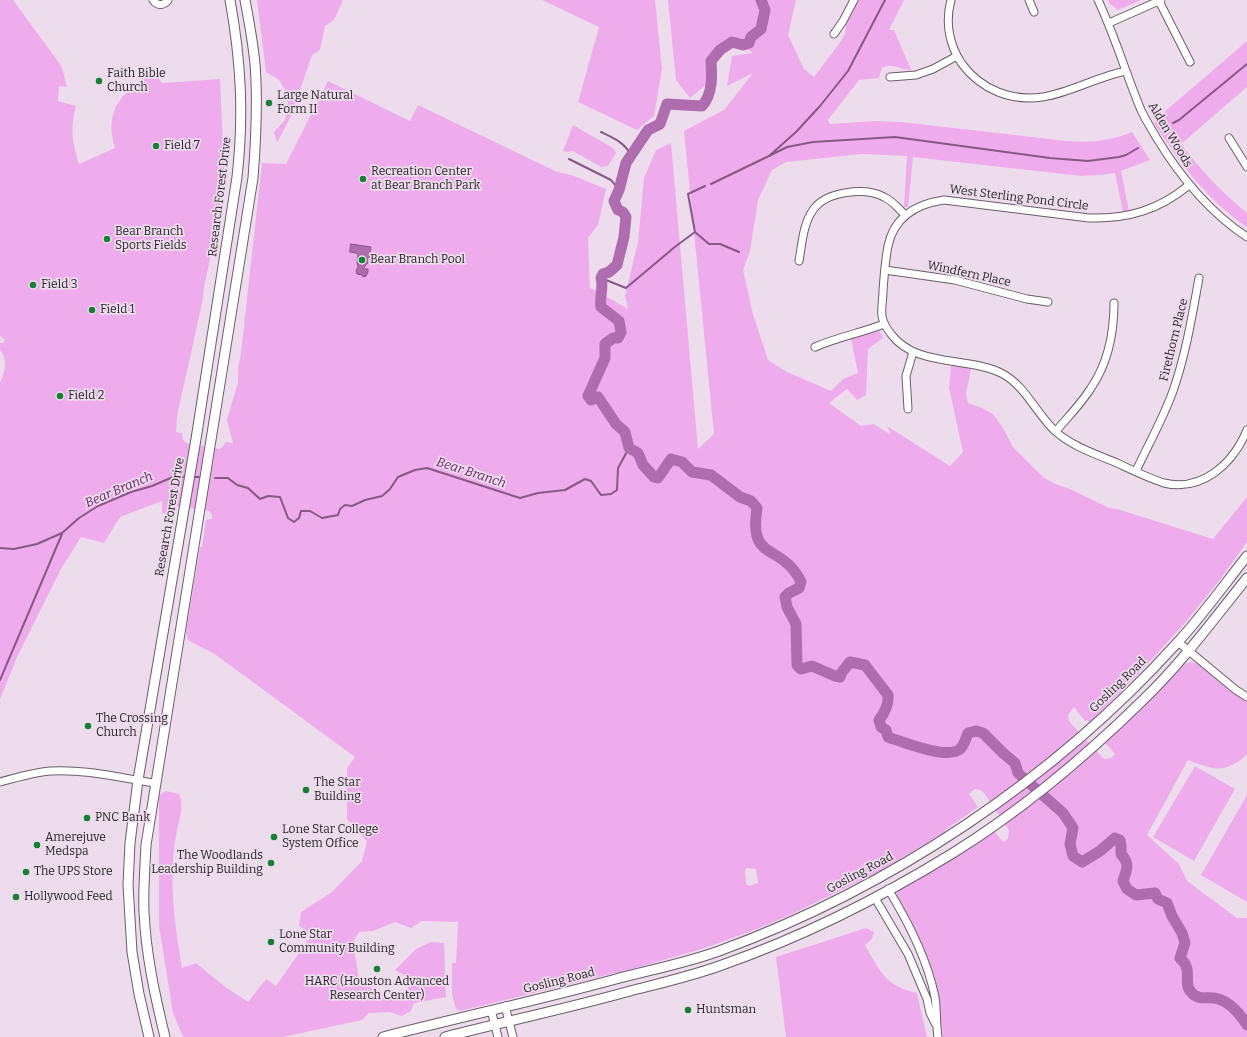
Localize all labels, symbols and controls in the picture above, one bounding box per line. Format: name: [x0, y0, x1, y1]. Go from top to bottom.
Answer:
place label: Faith Bible Church: [107, 67, 166, 95]
marker: Faith Bible Church: [94, 76, 104, 86]
place label: Large Natural Form II: [277, 89, 353, 117]
marker: Large Natural Form II: [264, 98, 274, 108]
street label: Alden Woods: [1145, 100, 1195, 170]
street label: Research Forest Drive: [206, 136, 234, 258]
place label: Field 7: [164, 139, 200, 153]
marker: Field 7: [151, 141, 161, 151]
place label: Recreation Center at Bear Branch Park: [371, 165, 480, 193]
marker: Recreation Center at Bear Branch Park: [358, 174, 368, 184]
street label: West Sterling Pond Circle: [949, 182, 1089, 214]
place label: Bear Branch Sports Fields: [115, 225, 187, 253]
marker: Bear Branch Sports Fields: [102, 234, 112, 244]
place label: Bear Branch Pool: [370, 253, 465, 267]
marker: Bear Branch Pool: [357, 255, 367, 265]
street label: Windfern Place: [926, 258, 1012, 290]
place label: Field 3: [41, 278, 77, 292]
marker: Field 3: [28, 280, 38, 290]
street label: Firethorn Place: [1157, 297, 1191, 383]
place label: Field 1: [100, 303, 135, 317]
marker: Field 1: [87, 305, 97, 315]
place label: Field 2: [68, 389, 104, 403]
marker: Field 2: [55, 391, 65, 401]
water label: Bear Branch: [434, 454, 508, 492]
street label: Research Forest Drive: [152, 456, 188, 578]
water label: Bear Branch: [83, 469, 155, 511]
street label: Gosling Road: [1087, 654, 1149, 716]
place label: The Crossing Church: [96, 712, 168, 740]
marker: The Crossing Church: [83, 721, 93, 731]
place label: The Star Building: [314, 776, 361, 804]
marker: The Star Building: [301, 785, 311, 795]
place label: PNC Bank: [95, 811, 150, 825]
marker: PNC Bank: [82, 813, 92, 823]
place label: Lone Star College System Office: [282, 823, 378, 851]
place label: Amerejuve Medspa: [45, 831, 106, 859]
marker: Lone Star College System Office: [269, 832, 279, 842]
marker: Amerejuve Medspa: [32, 840, 42, 850]
place label: The Woodlands Leadership Building: [151, 849, 263, 877]
street label: Gosling Road: [824, 849, 896, 897]
marker: The Woodlands Leadership Building: [266, 858, 276, 868]
place label: The UPS Store: [34, 865, 112, 879]
marker: The UPS Store: [21, 867, 31, 877]
place label: Hollywood Feed: [24, 890, 113, 904]
marker: Hollywood Feed: [11, 892, 21, 902]
place label: Lone Star Community Building: [279, 928, 395, 956]
marker: Lone Star Community Building: [266, 937, 276, 947]
marker: HARC (Houston Advanced Research Center): [372, 964, 382, 974]
street label: Gosling Road: [522, 965, 596, 997]
place label: HARC (Houston Advanced Research Center): [305, 975, 449, 1003]
place label: Huntsman: [696, 1003, 756, 1017]
marker: Huntsman: [683, 1005, 693, 1015]

